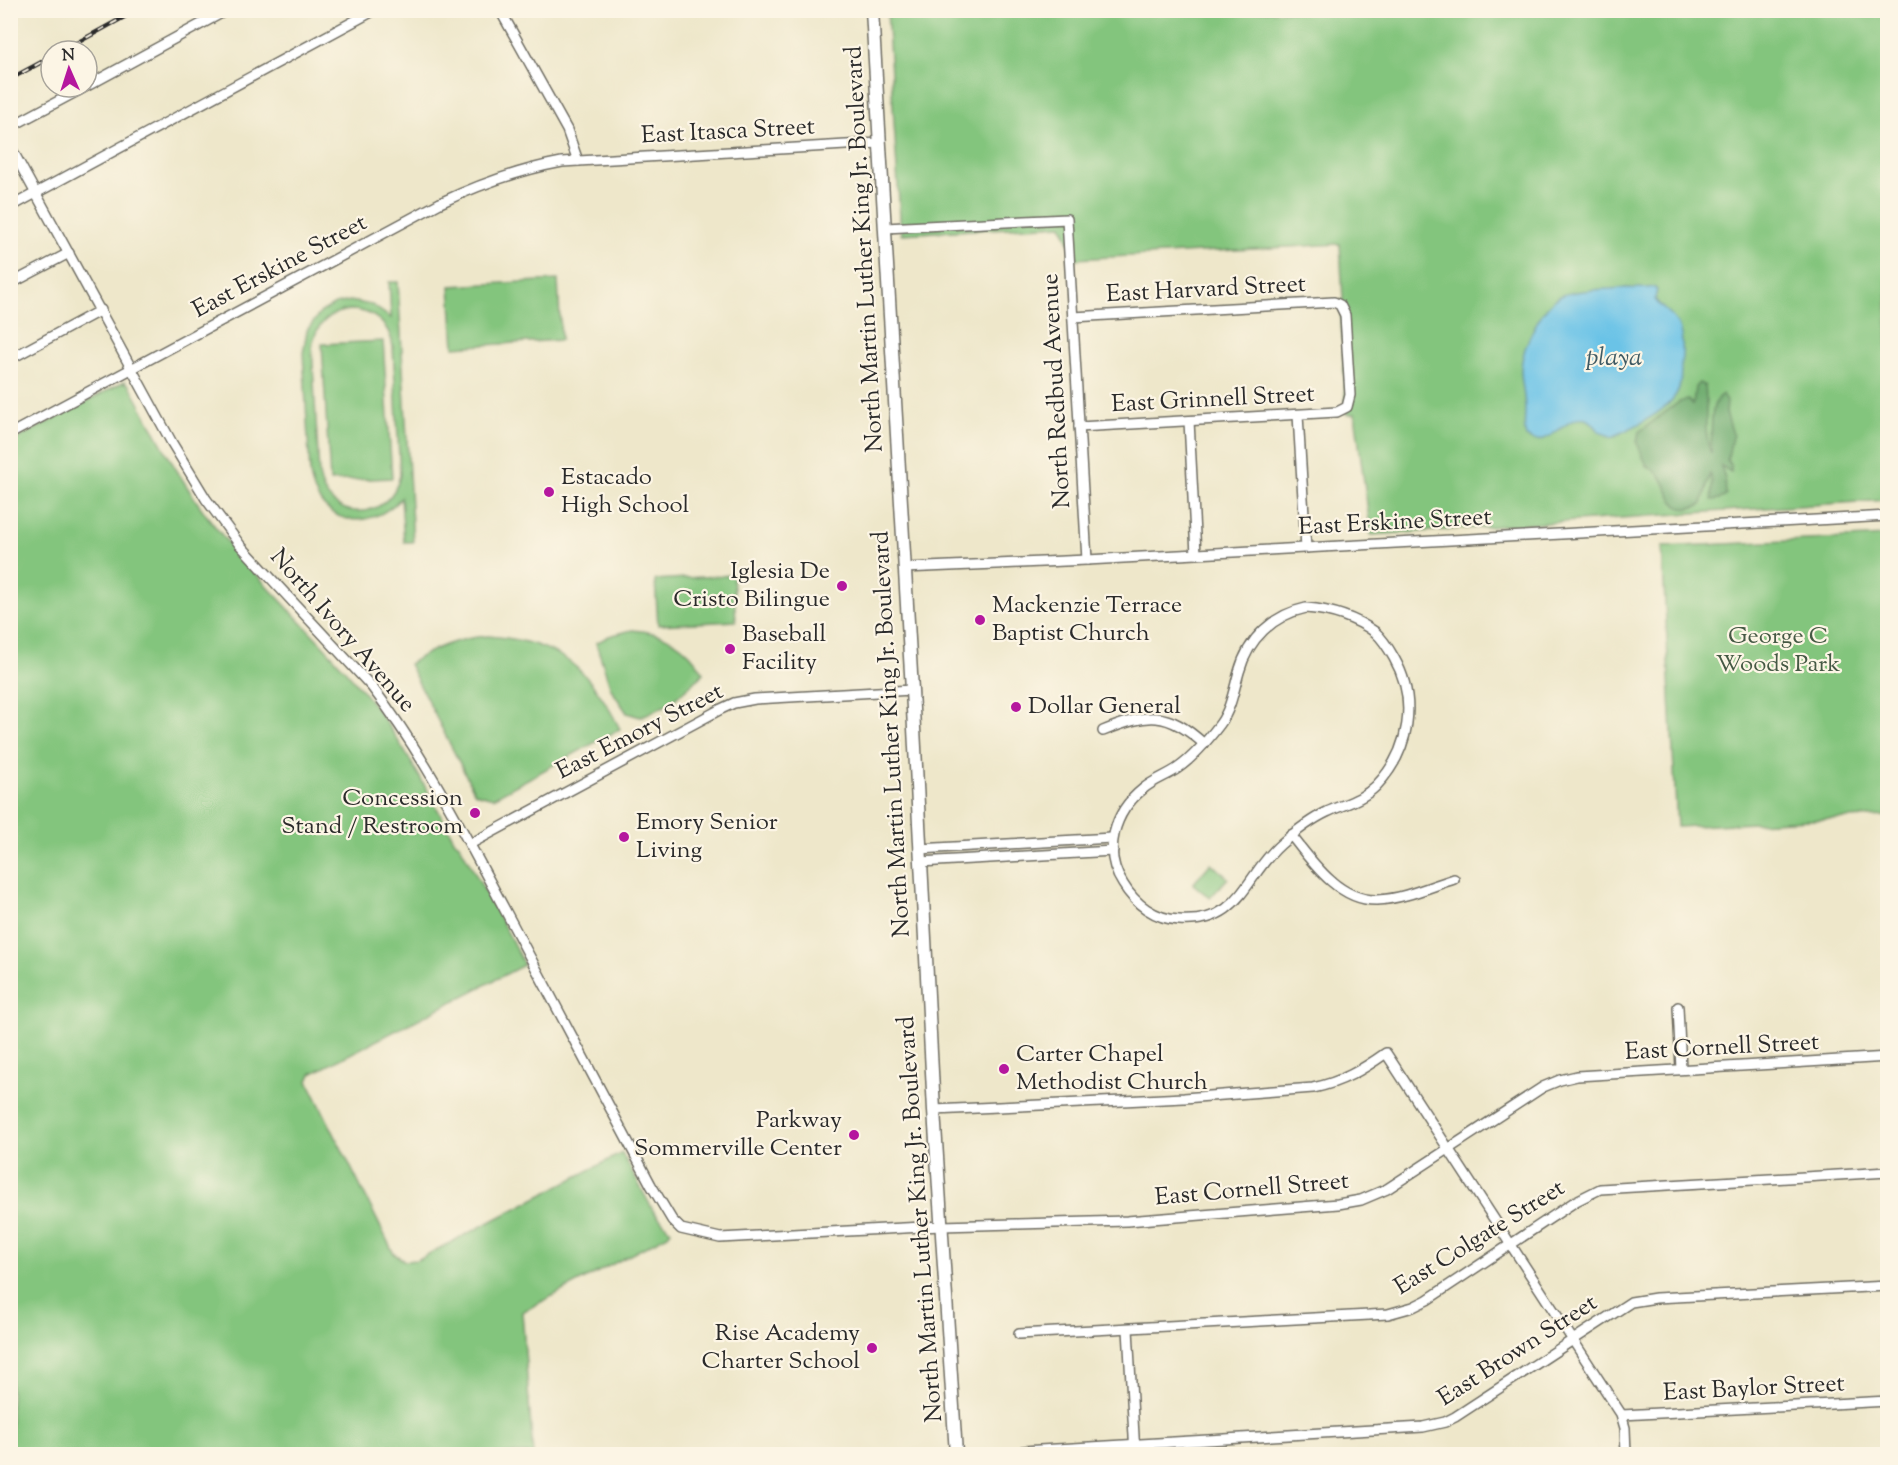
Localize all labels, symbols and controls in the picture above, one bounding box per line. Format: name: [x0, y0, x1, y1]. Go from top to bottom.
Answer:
north arrow: [39, 39, 99, 99]
street label: North Martin Luther King Jr. Boulevard: [837, 44, 893, 453]
text: N: [61, 45, 76, 68]
street label: East Itasca Street: [640, 110, 816, 154]
street label: East Erskine Street: [187, 207, 373, 327]
street label: East Harvard Street: [1105, 268, 1307, 312]
street label: North Redbud Avenue: [1034, 272, 1080, 510]
water label: playa: [1586, 340, 1642, 377]
street label: East Grinnell Street: [1111, 378, 1315, 422]
place label: Estacado High School: [561, 461, 690, 523]
marker: Estacado High School: [542, 485, 556, 499]
street label: East Erskine Street: [1298, 501, 1492, 545]
street label: North Martin Luther King Jr. Boulevard: [864, 529, 920, 938]
street label: North Ivory Avenue: [261, 542, 423, 720]
place label: Iglesia De Cristo Bilingue: [673, 555, 830, 617]
marker: Iglesia De Cristo Bilingue: [835, 579, 849, 593]
place label: Mackenzie Terrace Baptist Church: [992, 589, 1182, 651]
marker: Mackenzie Terrace Baptist Church: [973, 613, 987, 627]
place label: Baseball Facility: [742, 618, 826, 680]
park label: George C Woods Park: [1716, 620, 1840, 682]
marker: Baseball Facility: [723, 642, 737, 656]
street label: East Emory Street: [550, 675, 730, 789]
place label: Dollar General: [1028, 690, 1181, 724]
marker: Dollar General: [1009, 700, 1023, 714]
place label: Concession Stand / Restroom: [281, 782, 463, 844]
marker: Concession Stand / Restroom: [468, 806, 482, 820]
place label: Emory Senior Living: [636, 806, 778, 868]
marker: Emory Senior Living: [617, 830, 631, 844]
street label: North Martin Luther King Jr. Boulevard: [890, 1014, 952, 1423]
street label: East Cornell Street: [1624, 1026, 1820, 1070]
place label: Carter Chapel Methodist Church: [1016, 1038, 1208, 1100]
marker: Carter Chapel Methodist Church: [997, 1062, 1011, 1076]
place label: Parkway Sommerville Center: [634, 1104, 842, 1166]
marker: Parkway Sommerville Center: [847, 1128, 861, 1142]
street label: East Cornell Street: [1154, 1165, 1350, 1215]
street label: East Colgate Street: [1388, 1172, 1572, 1304]
street label: East Brown Street: [1432, 1287, 1604, 1415]
place label: Rise Academy Charter School: [702, 1317, 860, 1379]
marker: Rise Academy Charter School: [865, 1341, 879, 1355]
street label: East Baylor Street: [1662, 1367, 1846, 1411]

